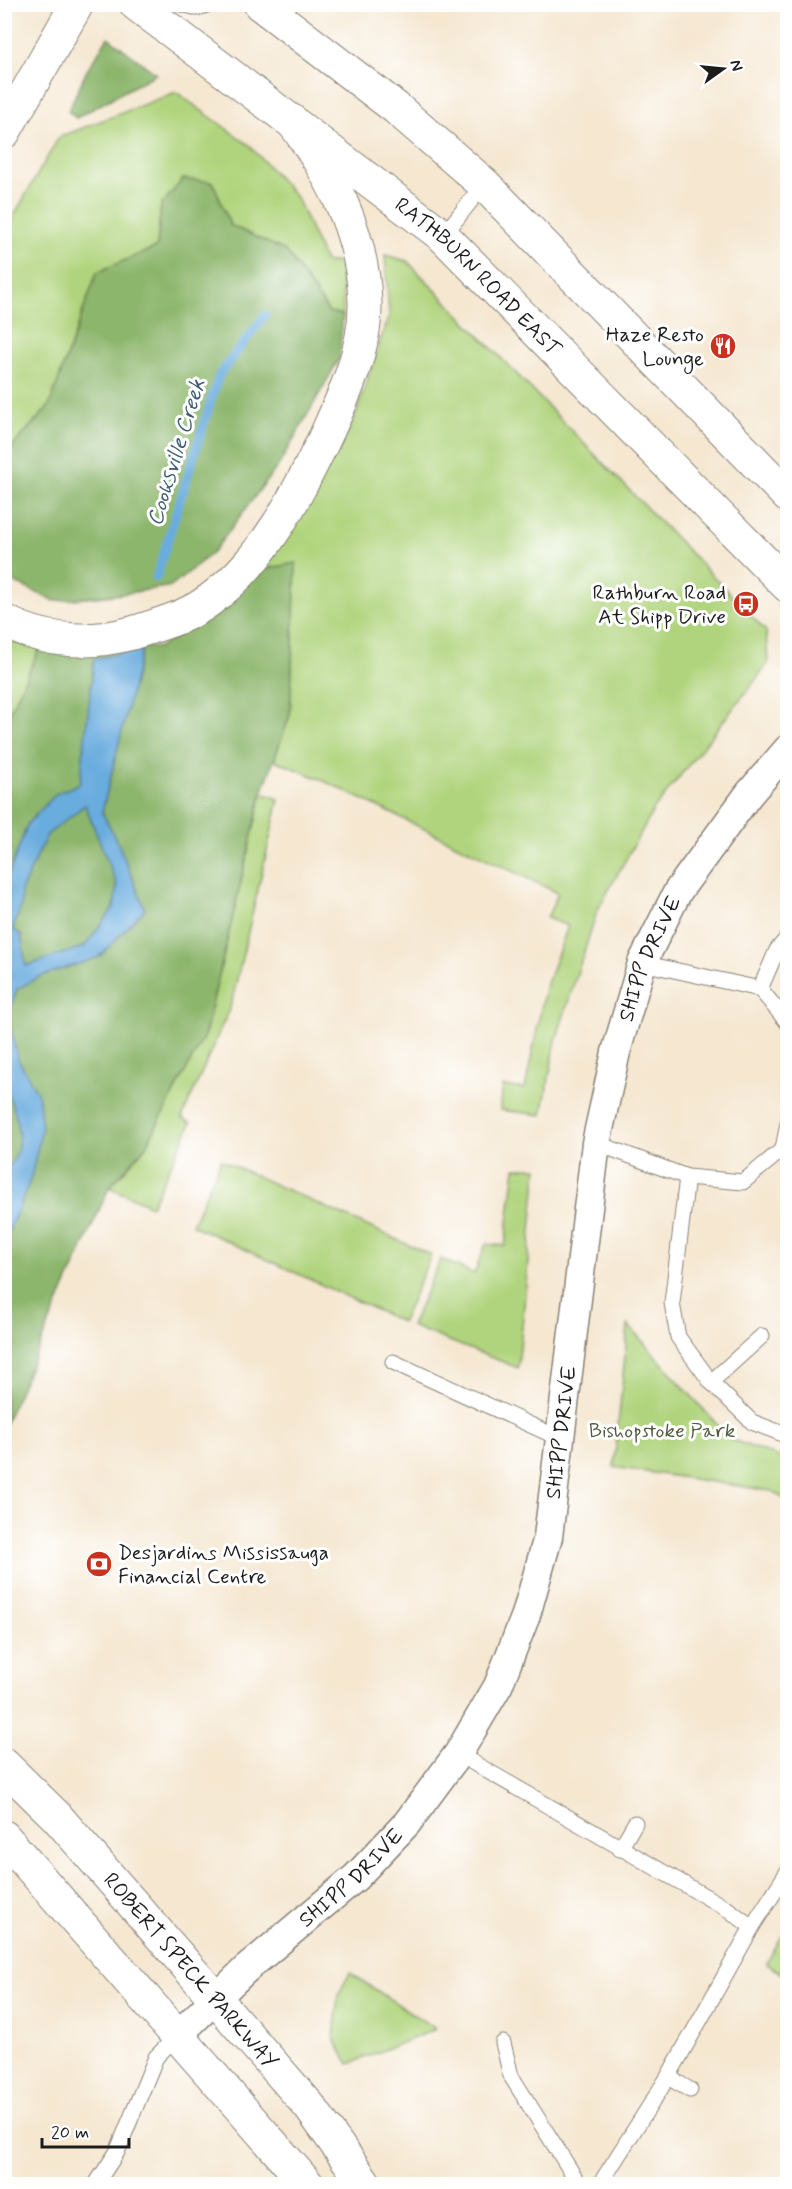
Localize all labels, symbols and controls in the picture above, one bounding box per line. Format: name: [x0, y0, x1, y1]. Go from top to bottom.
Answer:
north arrow: [693, 39, 753, 99]
text: N: [725, 58, 748, 73]
street label: RATHBURN ROAD EAST: [389, 191, 567, 363]
place label: Haze Resto Lounge: [606, 321, 704, 374]
restaurant icon: Haze Resto Lounge: [708, 331, 738, 361]
water label: Cooksville Creek: [141, 376, 213, 529]
place label: Rathburn Road At Shipp Drive: [593, 579, 726, 631]
bus stop icon: Rathburn Road At Shipp Drive: [731, 589, 761, 619]
street label: SHIPP DRIVE: [613, 891, 688, 1025]
street label: SHIPP DRIVE: [540, 1364, 584, 1501]
park label: Bishopstoke Park: [589, 1417, 736, 1445]
place label: Desjardins Mississauga Financial Centre: [118, 1539, 329, 1591]
bank icon: Desjardins Mississauga Financial Centre: [84, 1549, 114, 1579]
street label: SHIPP DRIVE: [293, 1822, 410, 1934]
street label: ROBERT SPECK PARKWAY: [97, 1867, 284, 2076]
scale bar: [42, 2111, 129, 2149]
text: 20 m: [51, 2121, 89, 2145]

